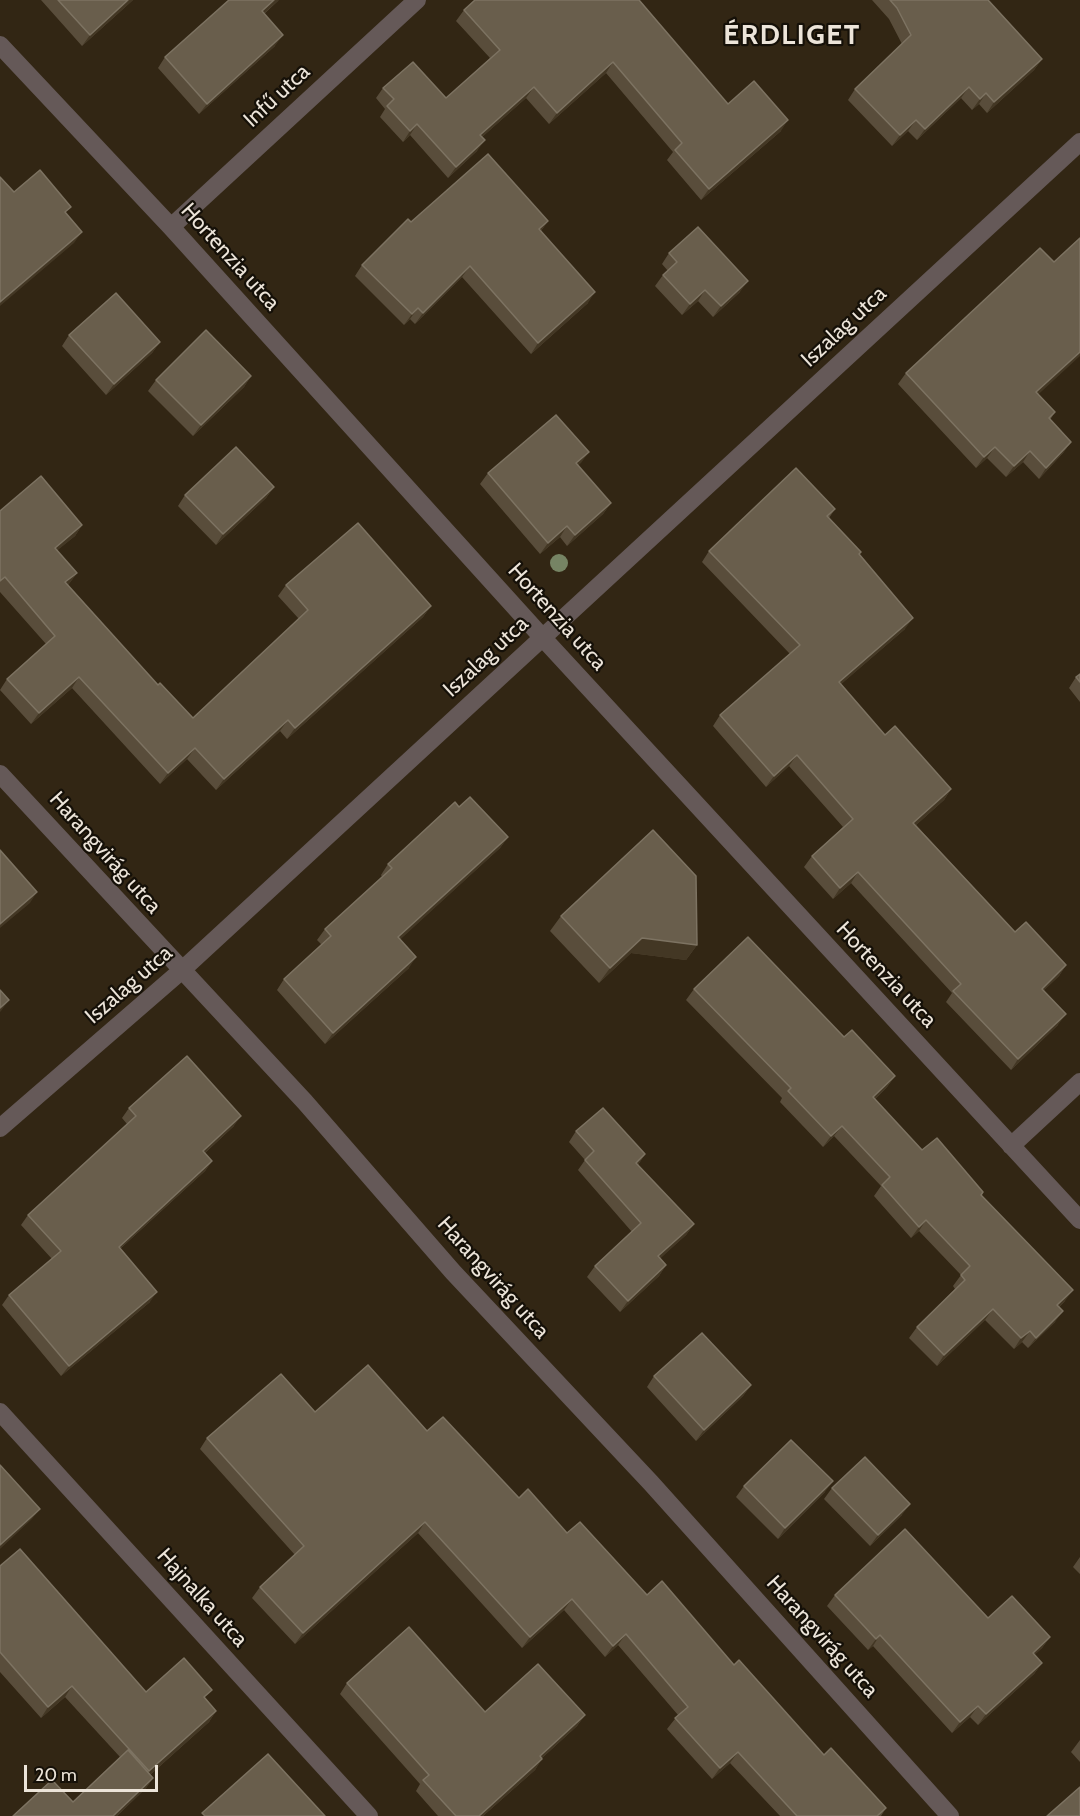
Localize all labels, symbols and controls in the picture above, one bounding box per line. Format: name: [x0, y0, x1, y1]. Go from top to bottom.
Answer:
district label: ÉRDLIGET: [723, 19, 861, 53]
street label: Infű utca: [238, 59, 316, 133]
street label: Hortenzia utca: [175, 198, 285, 316]
street label: Iszalag utca: [796, 281, 892, 373]
street label: Hortenzia utca: [502, 558, 612, 676]
street label: Iszalag utca: [438, 611, 534, 703]
street label: Harangvirág utca: [43, 787, 167, 919]
street label: Hortenzia utca: [830, 917, 942, 1033]
street label: Iszalag utca: [80, 940, 178, 1030]
street label: Harangvirág utca: [431, 1212, 555, 1344]
street label: Hajnalka utca: [151, 1543, 253, 1653]
street label: Harangvirág utca: [760, 1571, 884, 1703]
scale bar: [27, 1753, 160, 1791]
text: 20 m: [35, 1764, 77, 1786]

